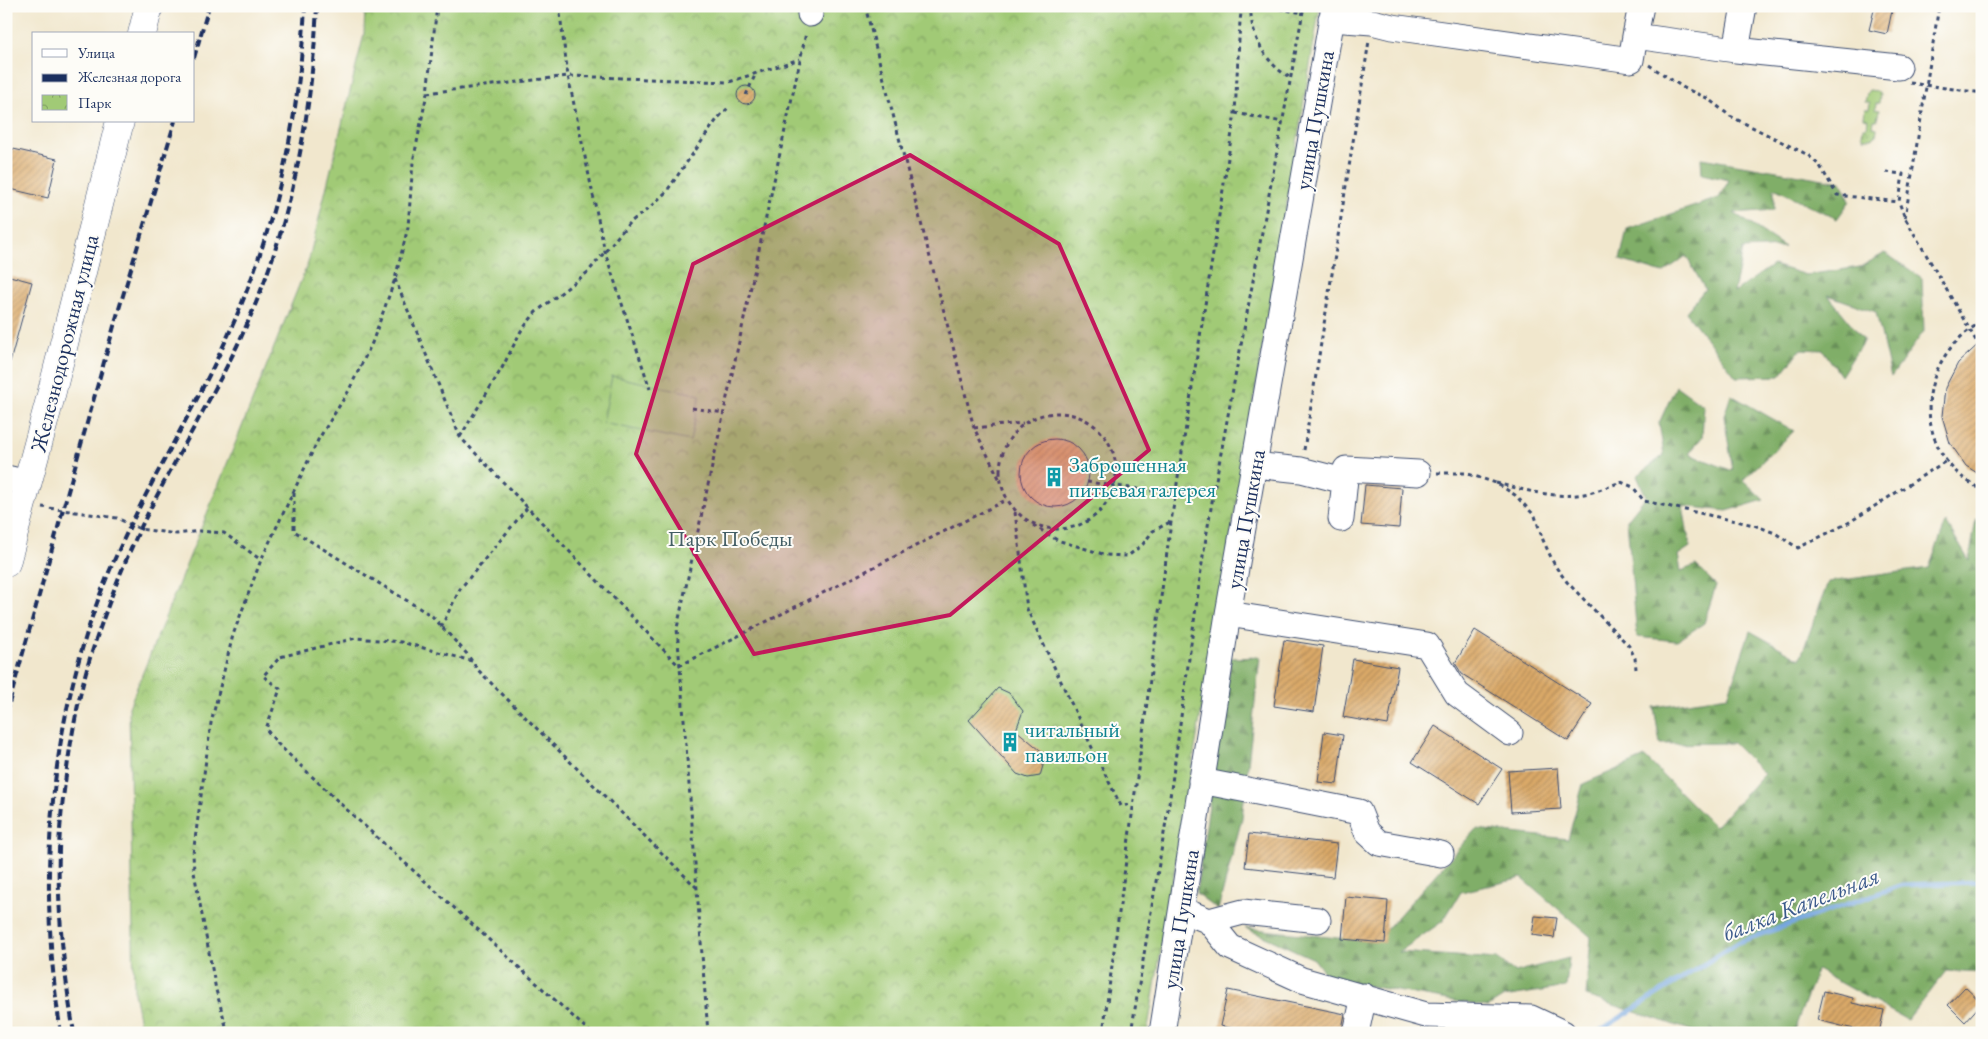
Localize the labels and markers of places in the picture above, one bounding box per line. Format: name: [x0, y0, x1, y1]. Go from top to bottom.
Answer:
place label: Заброшенная питьевая галерея: [1069, 450, 1216, 504]
building icon: Заброшенная питьевая галерея: [1043, 466, 1065, 488]
place label: читальный павильон: [1025, 715, 1120, 769]
building icon: читальный павильон: [999, 731, 1021, 753]

